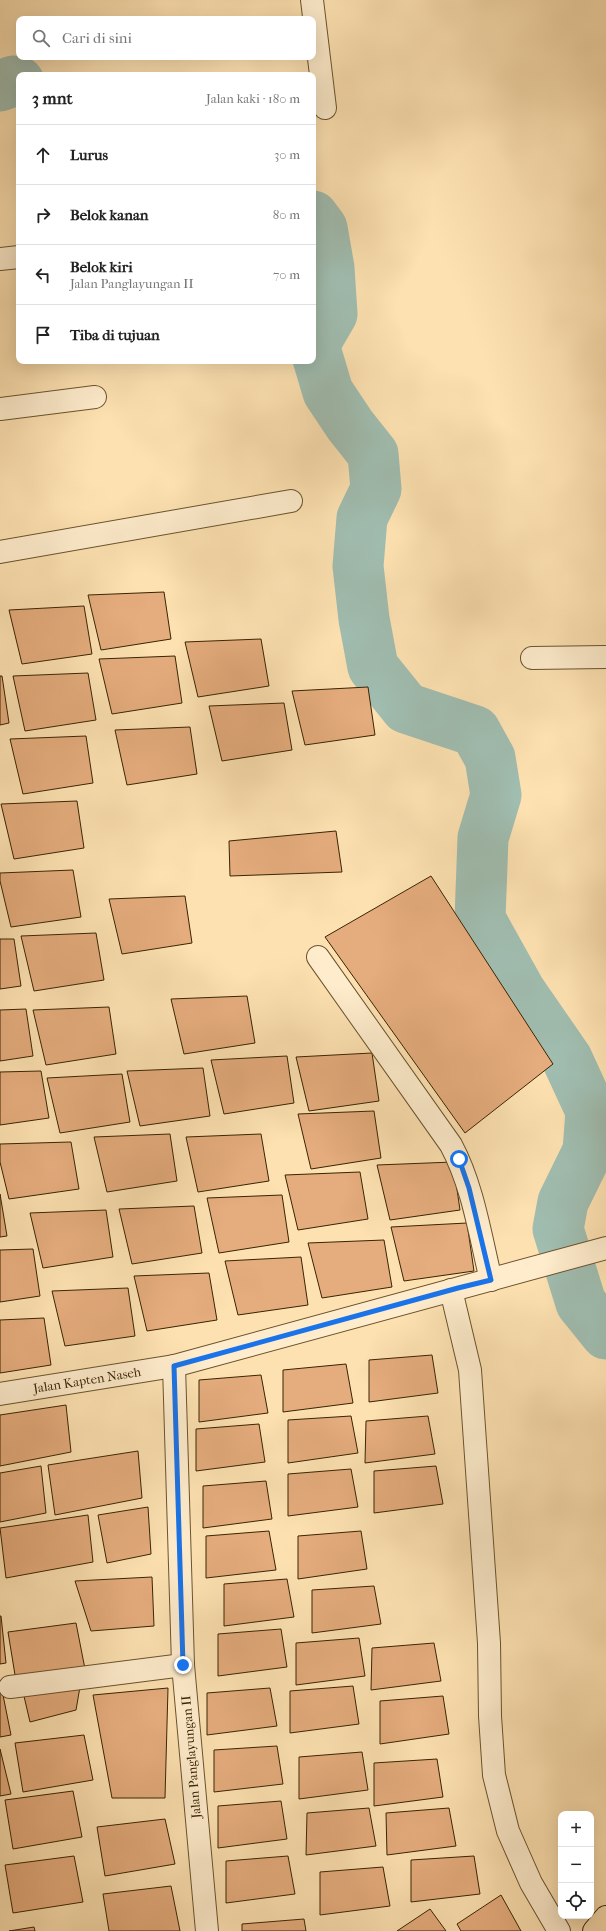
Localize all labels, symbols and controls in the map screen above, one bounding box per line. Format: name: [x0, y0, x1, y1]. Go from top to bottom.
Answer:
search box: [16, 16, 316, 60]
icon: search: [30, 27, 52, 49]
text: Cari di sini: [62, 29, 132, 47]
text: 3 mnt: [32, 88, 73, 108]
text: Jalan kaki · 180 m: [206, 91, 300, 106]
icon: ahead: [32, 144, 54, 166]
text: Lurus: [70, 146, 108, 164]
text: 30 m: [274, 147, 300, 162]
icon: right: [32, 204, 54, 226]
text: Belok kanan: [70, 206, 149, 224]
text: 80 m: [273, 207, 300, 222]
text: Belok kiri: [70, 258, 133, 276]
icon: left: [32, 264, 54, 286]
text: 70 m: [273, 267, 300, 282]
text: Jalan Panglayungan II: [70, 276, 193, 291]
icon: arrive: [32, 324, 54, 346]
text: Tiba di tujuan: [70, 326, 160, 344]
route start: [450, 1150, 468, 1168]
street label: Jalan Kapten Naseh: [31, 1364, 143, 1396]
route end: [174, 1656, 192, 1674]
street label: Jalan Panglayungan II: [178, 1695, 204, 1820]
map controls: [558, 1811, 594, 1919]
button: +: [558, 1811, 594, 1847]
button: −: [558, 1847, 594, 1883]
button: locate: [558, 1883, 594, 1919]

